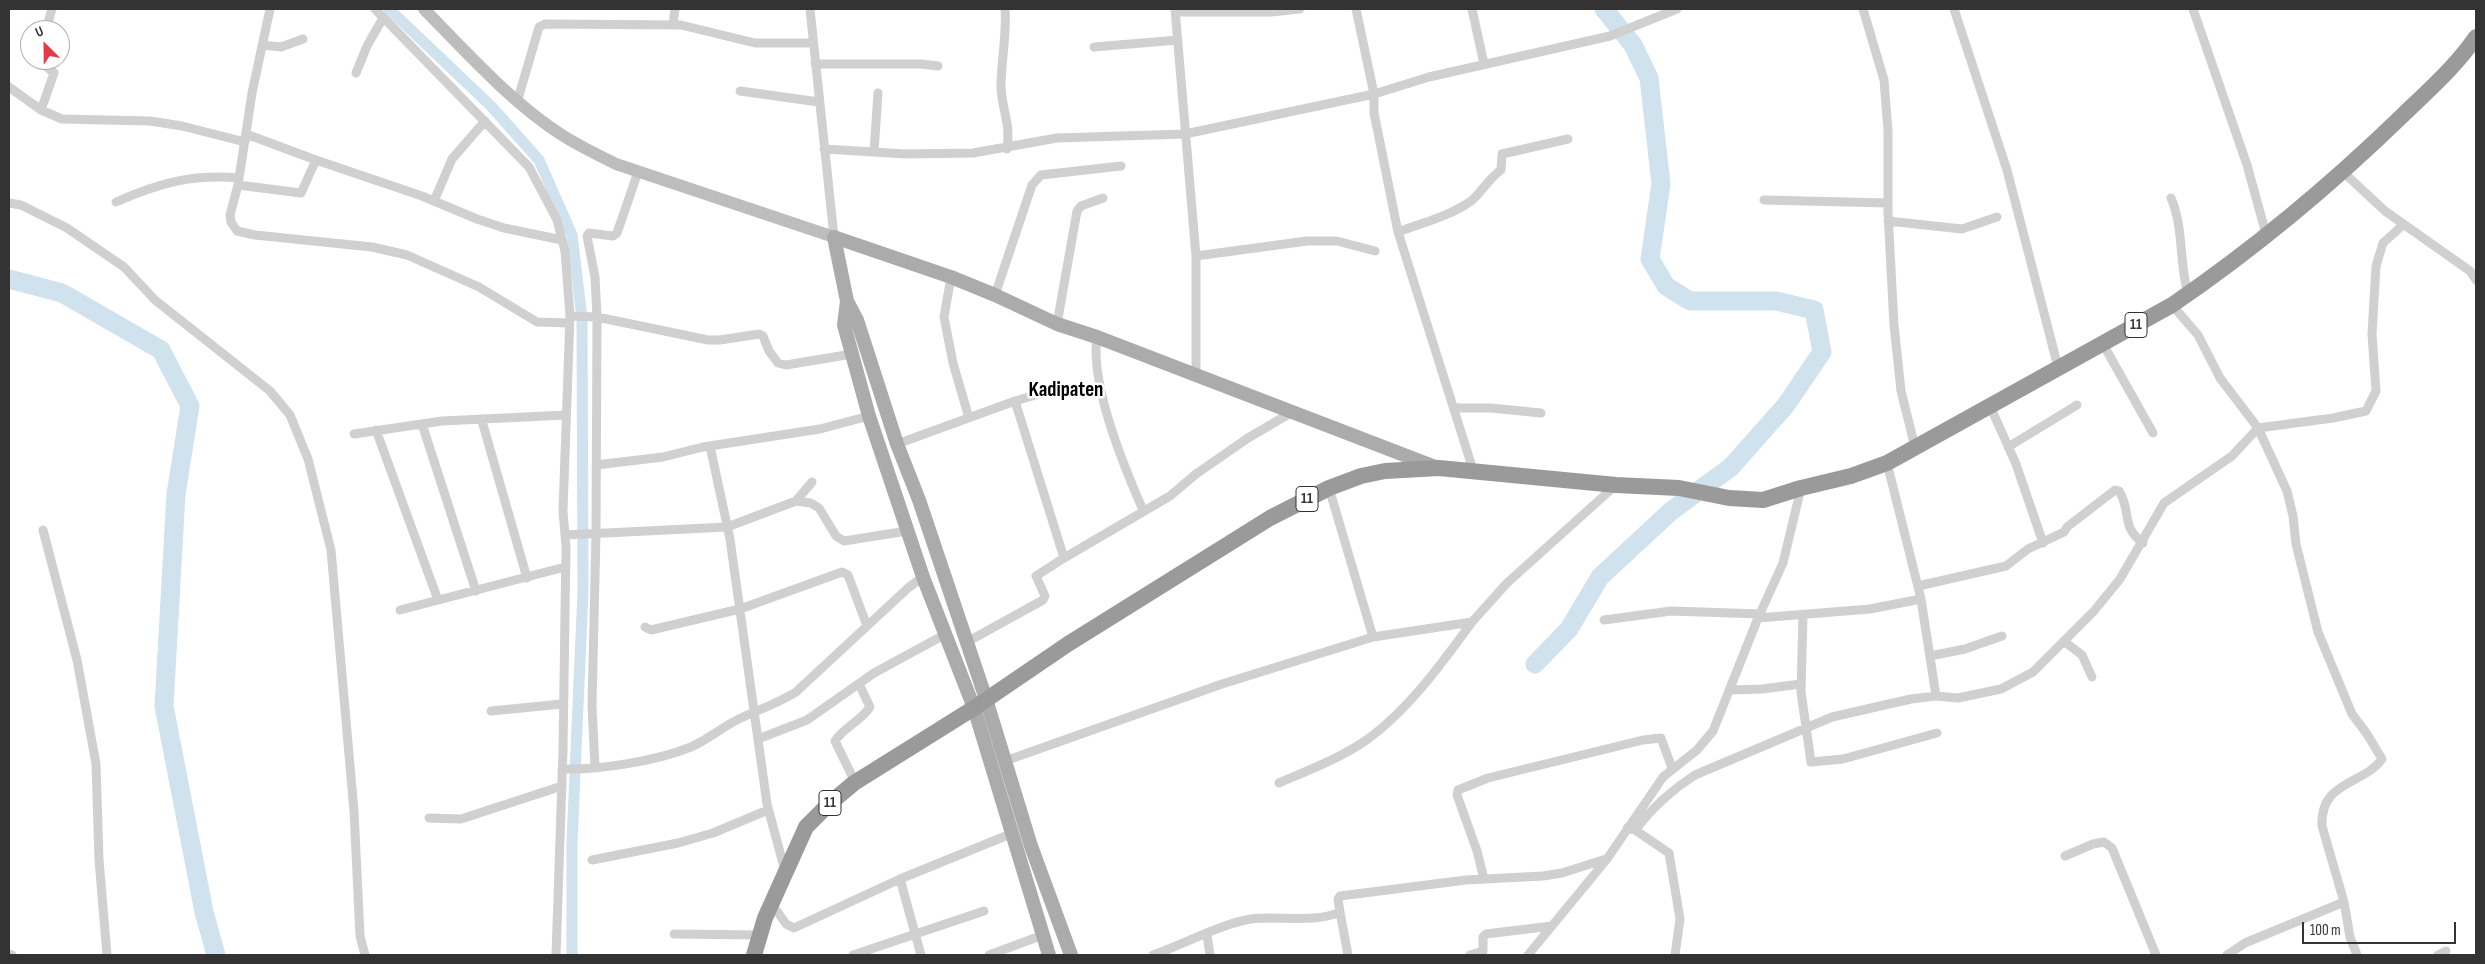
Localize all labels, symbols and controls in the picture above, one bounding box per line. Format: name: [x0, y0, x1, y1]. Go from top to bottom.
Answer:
north arrow: [20, 20, 70, 70]
text: U: [33, 22, 46, 41]
road number: 11: [2125, 312, 2147, 338]
district label: Kadipaten: [1029, 378, 1103, 404]
road number: 11: [1296, 486, 1318, 512]
road number: 11: [819, 790, 841, 816]
scale bar: [2305, 912, 2459, 944]
text: 100 m: [2310, 921, 2341, 940]

